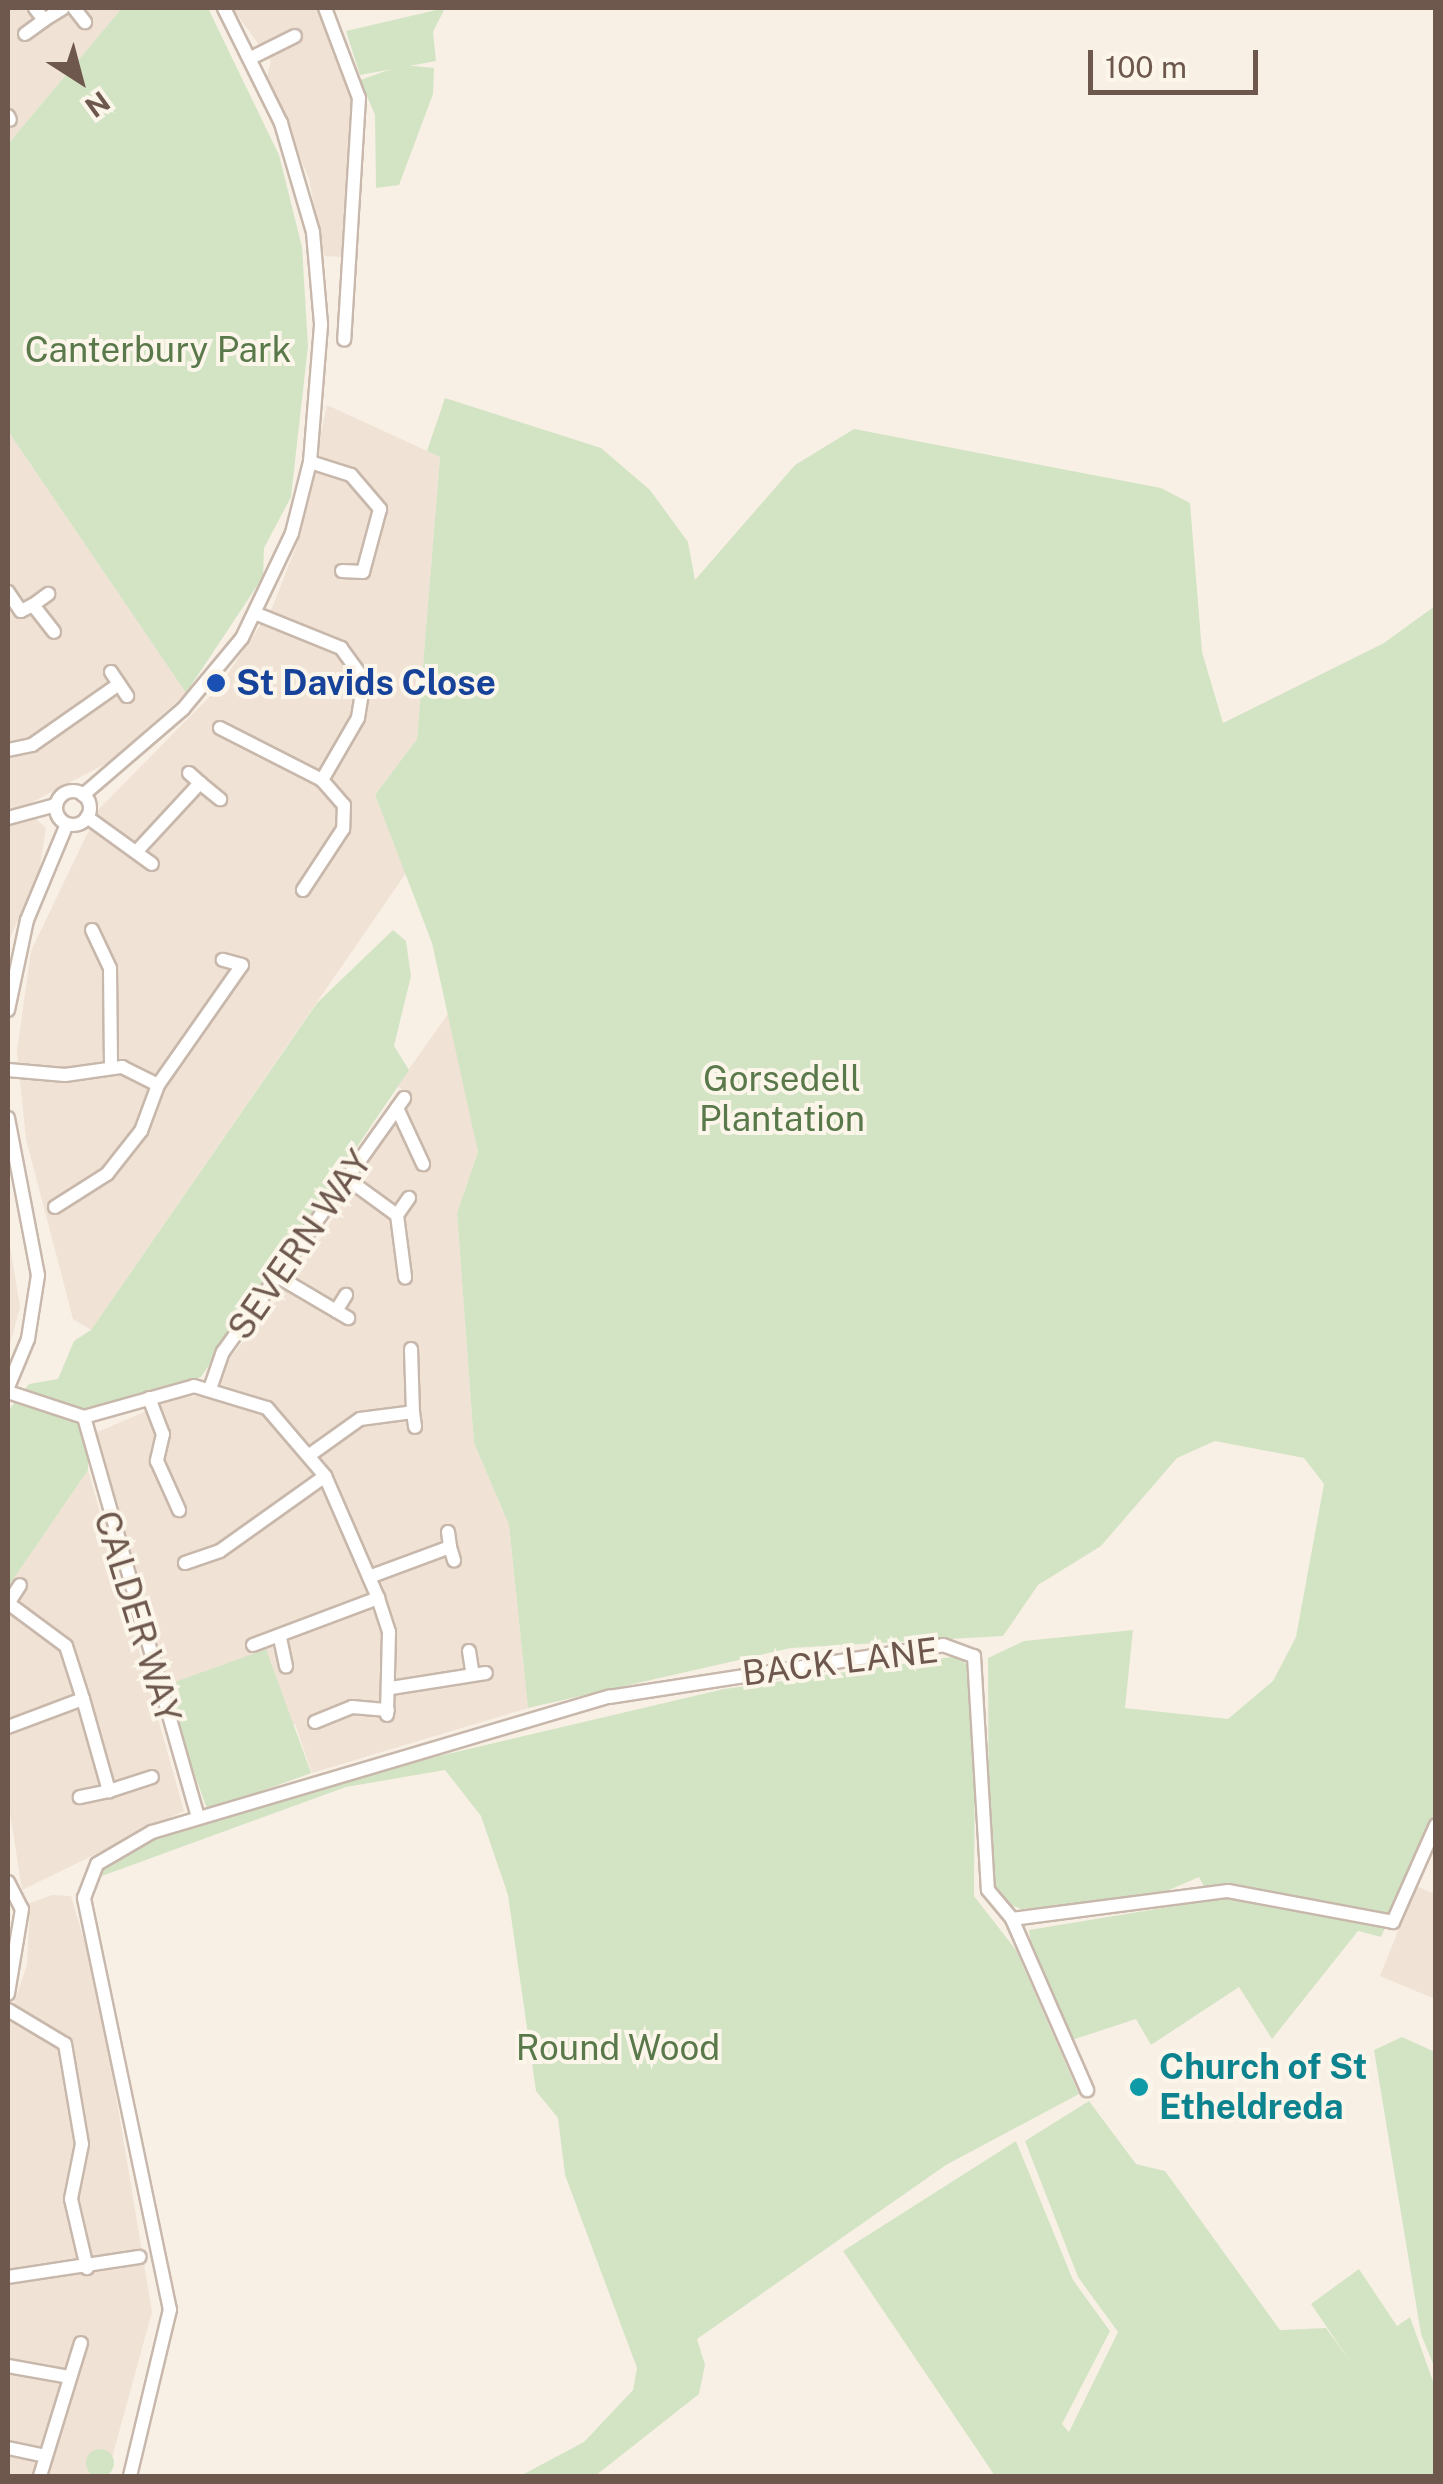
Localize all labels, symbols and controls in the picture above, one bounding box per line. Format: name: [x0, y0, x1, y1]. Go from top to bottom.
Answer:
north arrow: [30, 30, 130, 130]
scale bar: [1093, 30, 1263, 92]
text: 100 m: [1105, 49, 1187, 85]
text: N: [79, 85, 116, 124]
park label: Canterbury Park: [25, 329, 291, 371]
place label: St Davids Close: [236, 662, 496, 704]
marker: St Davids Close: [205, 672, 227, 694]
park label: Gorsedell Plantation: [699, 1058, 865, 1140]
street label: SEVERN WAY: [219, 1142, 381, 1348]
street label: CALDER WAY: [85, 1506, 189, 1728]
street label: BACK LANE: [740, 1629, 940, 1695]
park label: Round Wood: [515, 2027, 721, 2069]
place label: Church of St Etheldreda: [1159, 2046, 1368, 2128]
marker: Church of St Etheldreda: [1128, 2076, 1150, 2098]

